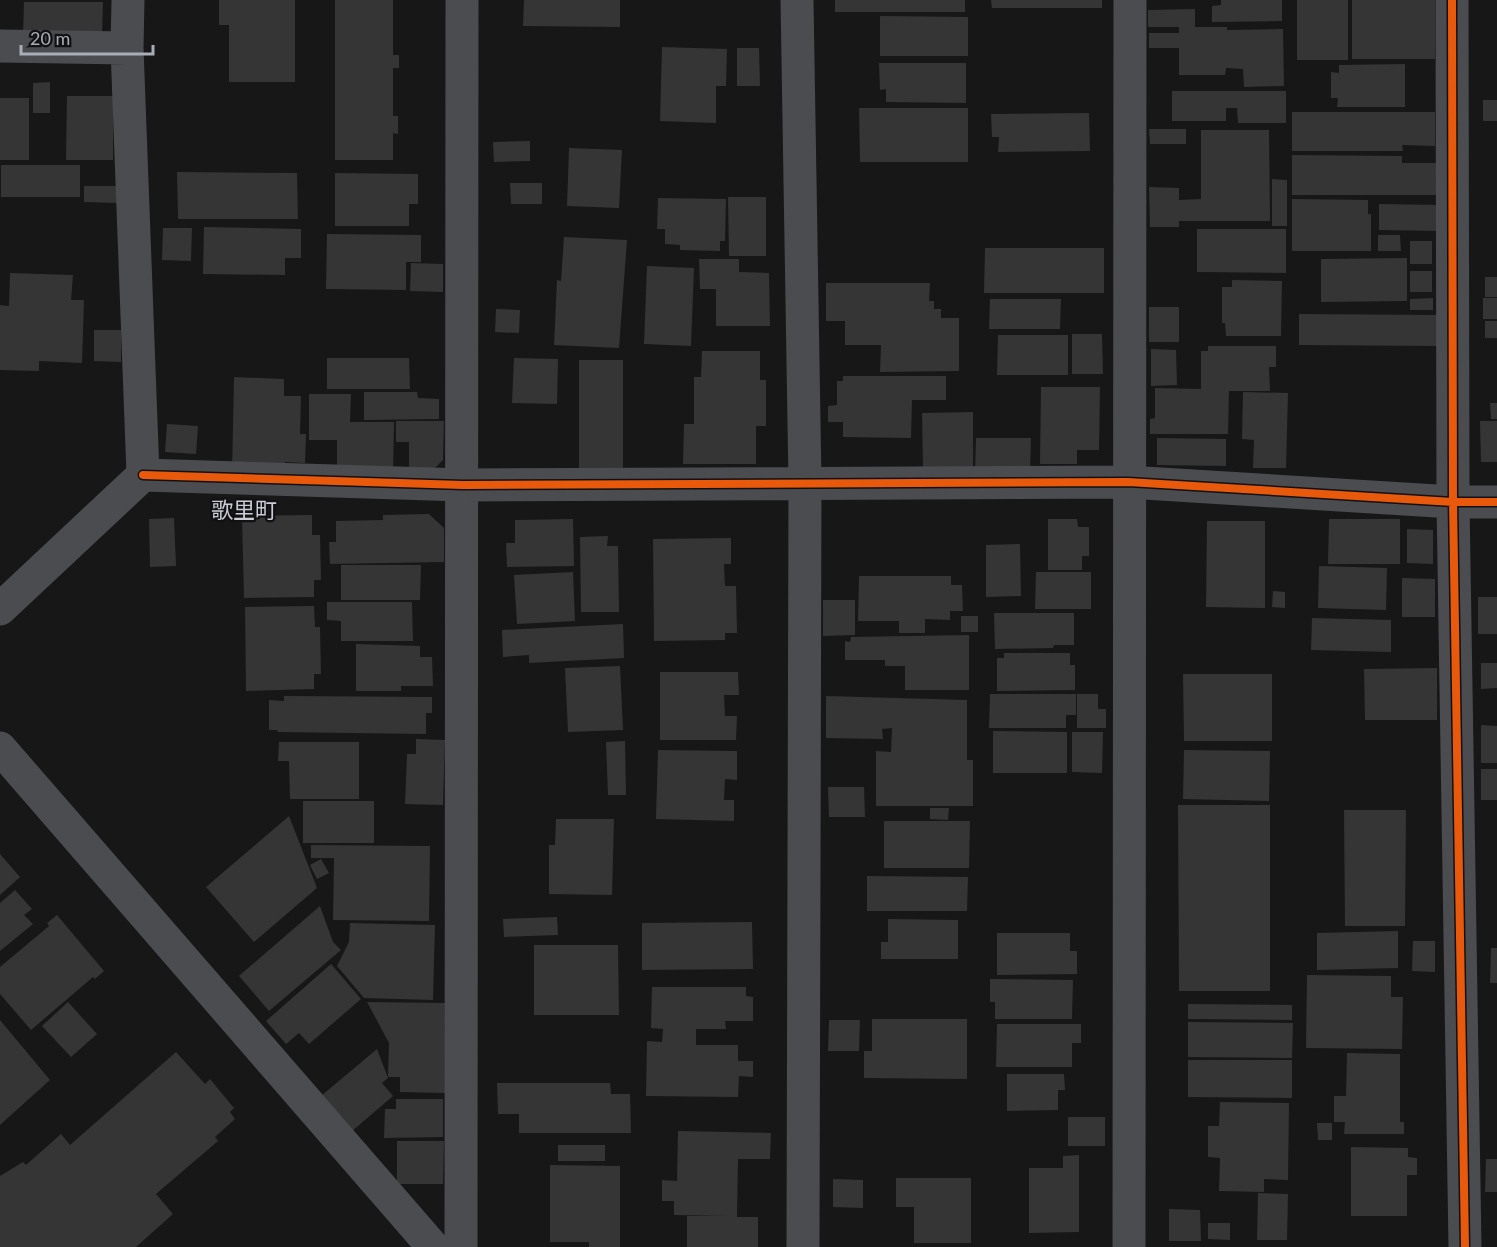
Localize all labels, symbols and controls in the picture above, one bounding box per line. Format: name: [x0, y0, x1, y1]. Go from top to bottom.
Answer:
scale bar: [21, 18, 153, 56]
text: 20 m: [30, 27, 70, 49]
district label: 歌里町: [211, 496, 277, 523]

